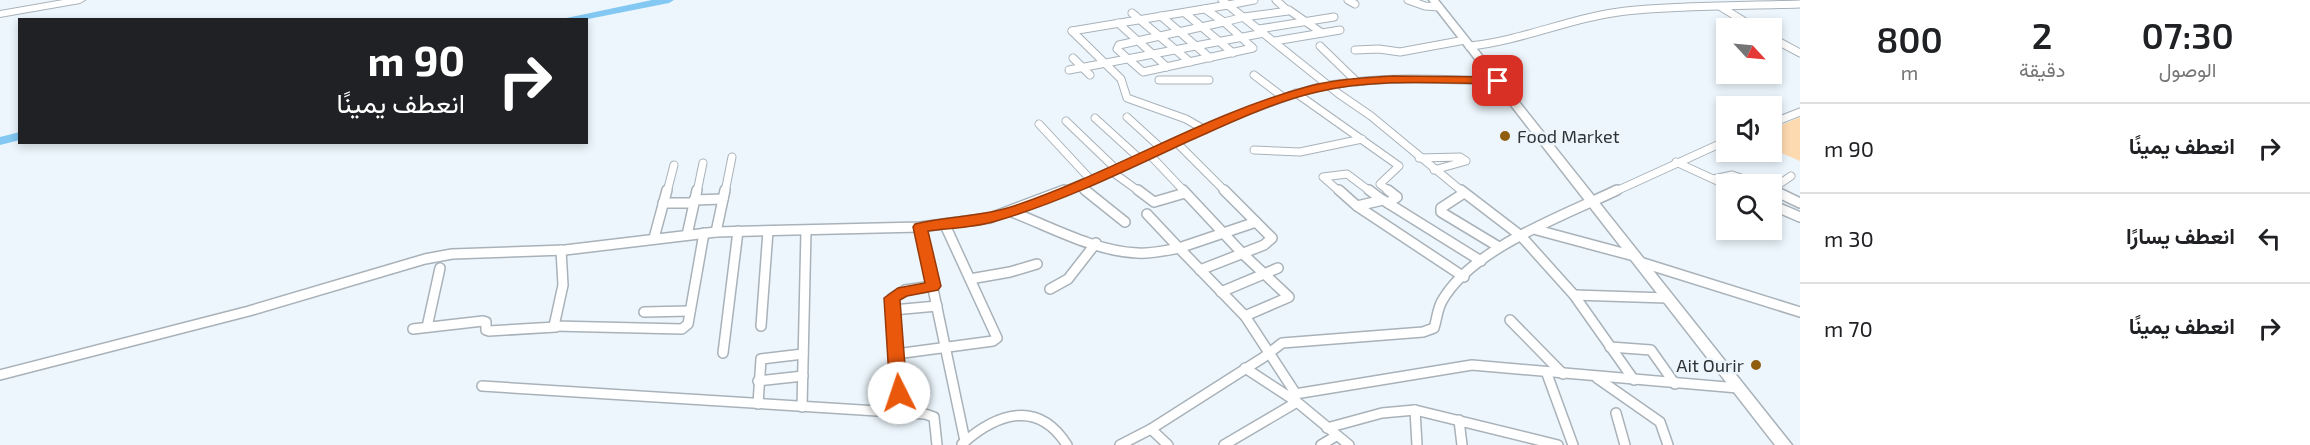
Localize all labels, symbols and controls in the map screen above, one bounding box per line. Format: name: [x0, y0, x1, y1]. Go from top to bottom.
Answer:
text: 2: [2032, 13, 2052, 56]
text: 07:30: [2141, 13, 2234, 56]
text: 800: [1876, 17, 1943, 60]
north arrow: [1716, 18, 1782, 84]
map controls: [1716, 18, 1782, 240]
text: 90 m: [368, 34, 465, 84]
icon: right: [486, 42, 564, 120]
pin: [1472, 55, 1523, 106]
text: دقيقة: [2019, 57, 2065, 81]
text: الوصول: [2159, 57, 2217, 81]
text: m: [1901, 60, 1918, 84]
icon: arrive: [1481, 64, 1514, 97]
text: انعطف يمينًا: [336, 86, 465, 118]
button: sound: [1716, 96, 1782, 162]
place label: Food Market: [1517, 125, 1620, 147]
marker: Food Market: [1498, 129, 1512, 143]
text: انعطف يمينًا: [2129, 132, 2235, 158]
icon: right: [2253, 132, 2286, 165]
text: 90 m: [1824, 135, 1874, 161]
button: search: [1716, 174, 1782, 240]
text: انعطف يسارًا: [2126, 222, 2235, 248]
icon: left: [2253, 222, 2286, 255]
text: 30 m: [1824, 225, 1874, 251]
text: انعطف يمينًا: [2129, 312, 2235, 338]
icon: right: [2253, 312, 2286, 345]
text: 70 m: [1824, 315, 1873, 341]
place label: Ait Ourir: [1676, 354, 1744, 376]
marker: Ait Ourir: [1749, 358, 1763, 372]
position arrow: [867, 361, 931, 425]

